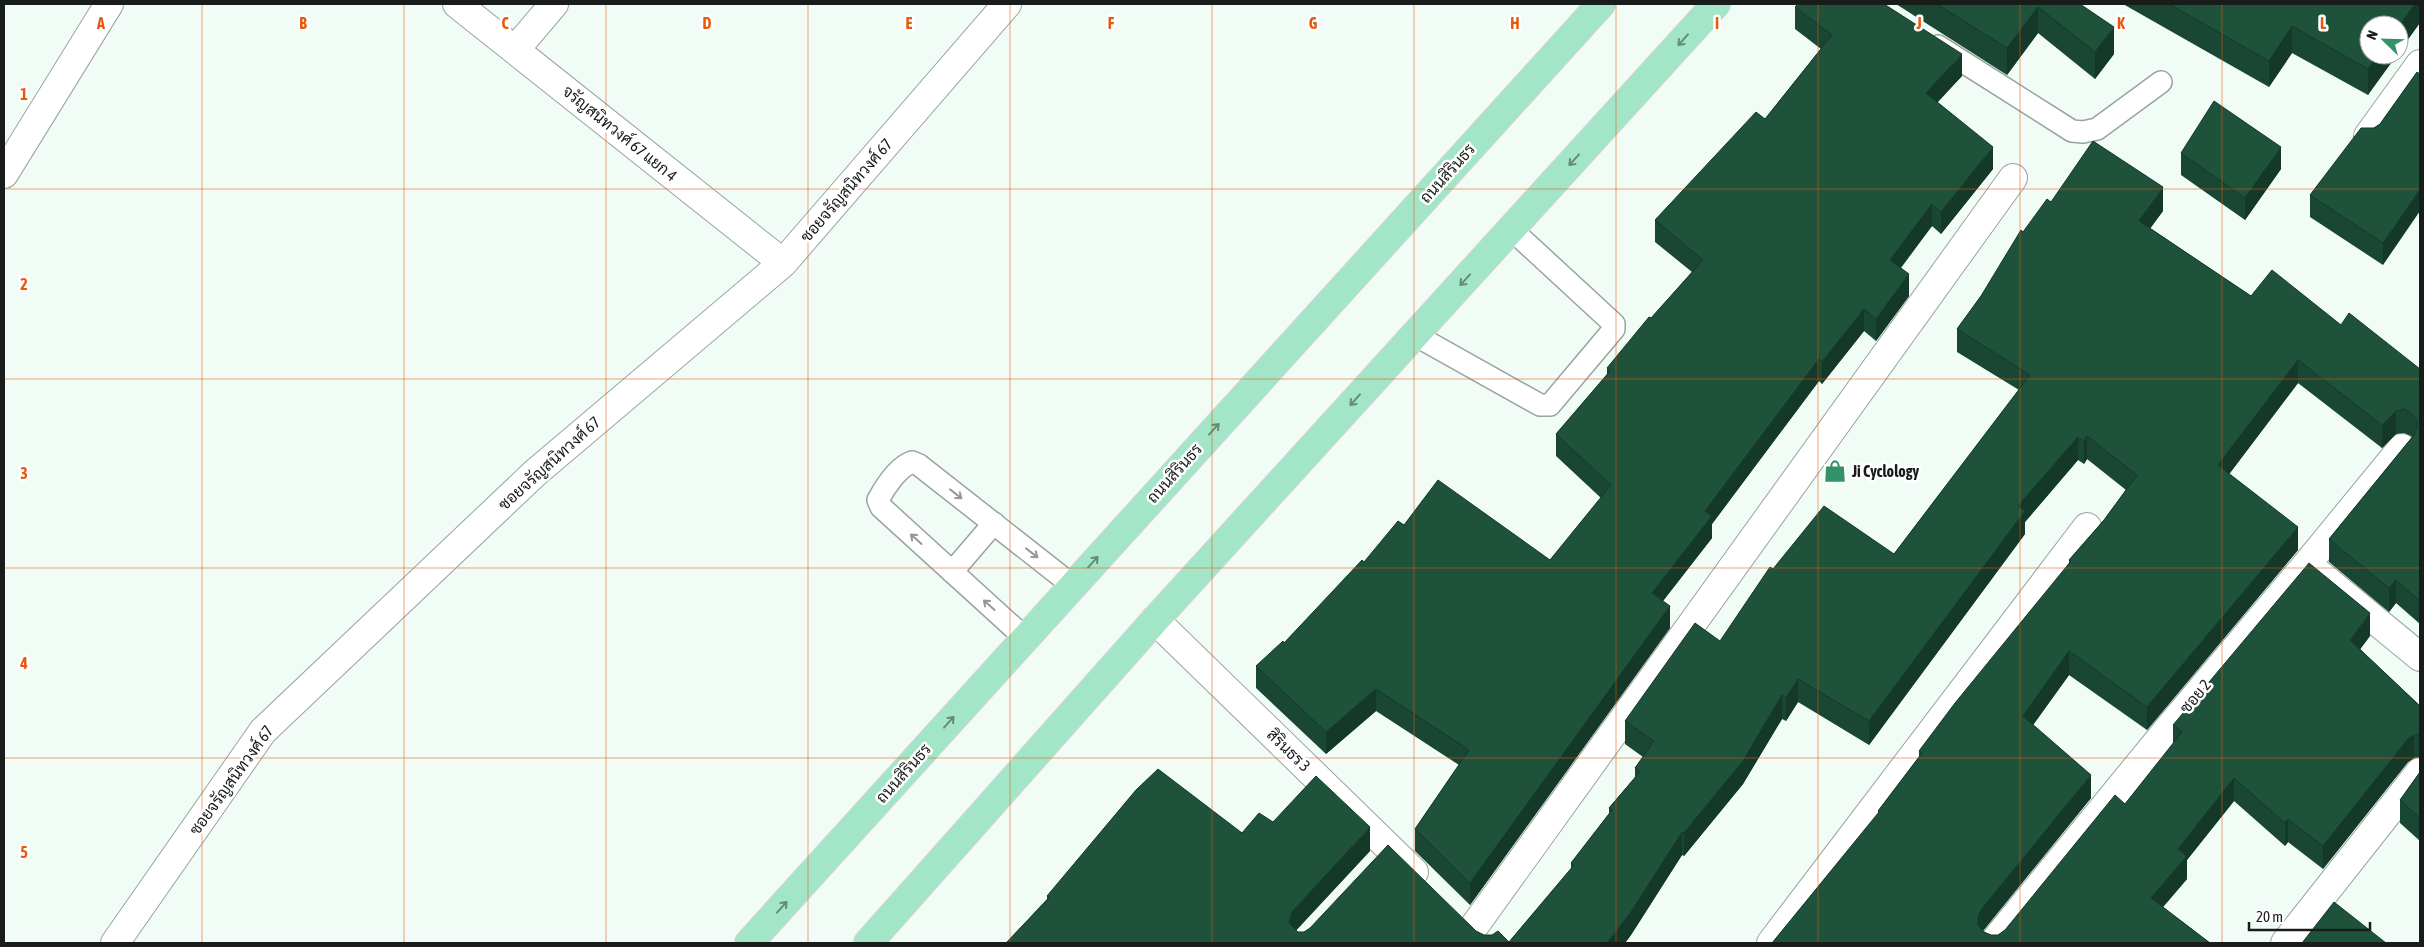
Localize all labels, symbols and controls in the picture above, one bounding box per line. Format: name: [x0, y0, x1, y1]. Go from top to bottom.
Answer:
text: A: [96, 14, 105, 32]
text: B: [299, 14, 307, 32]
text: C: [501, 14, 509, 32]
text: D: [703, 14, 712, 32]
text: E: [906, 14, 913, 32]
text: F: [1108, 14, 1115, 32]
text: G: [1309, 14, 1318, 32]
text: H: [1510, 14, 1520, 32]
text: I: [1715, 14, 1719, 32]
text: J: [1915, 14, 1922, 32]
text: K: [2117, 14, 2125, 32]
text: L: [2320, 14, 2327, 32]
north arrow: [2359, 15, 2409, 65]
text: N: [2363, 28, 2381, 42]
one-way arrow: [1678, 33, 1689, 46]
street label: จรัญสนิทวงศ์ 67 แยก 4: [559, 79, 683, 185]
text: 1: [20, 85, 28, 103]
street label: ซอยจรัญสนิทวงศ์ 67: [794, 133, 896, 246]
street label: ถนนสิรินธร: [1416, 140, 1478, 206]
one-way arrow: [1568, 153, 1580, 166]
one-way arrow: [1459, 274, 1471, 287]
text: 2: [20, 275, 28, 293]
one-way arrow: [1349, 394, 1361, 407]
street label: ซอยจรัญสนิทวงศ์ 67: [492, 410, 604, 514]
one-way arrow: [1208, 422, 1220, 435]
street label: ถนนสิรินธร: [1143, 440, 1205, 506]
shop icon: Ji Cyclology: [1822, 458, 1848, 484]
place label: Ji Cyclology: [1851, 462, 1920, 480]
text: 3: [20, 464, 28, 482]
one-way arrow: [949, 488, 962, 499]
one-way arrow: [909, 533, 922, 545]
one-way arrow: [1025, 548, 1038, 559]
one-way arrow: [1087, 555, 1099, 568]
one-way arrow: [982, 599, 995, 611]
text: 4: [19, 654, 28, 672]
street label: ซอย 2: [2176, 676, 2214, 716]
one-way arrow: [943, 715, 955, 728]
street label: ซอยจรัญสนิทวงศ์ 67: [183, 720, 277, 839]
street label: สิรินธร 3: [1264, 725, 1314, 775]
street label: ถนนสิรินธร: [872, 740, 934, 806]
text: 5: [20, 843, 28, 861]
scale bar: [2249, 900, 2370, 932]
one-way arrow: [776, 901, 787, 914]
text: 20 m: [2256, 908, 2283, 925]

